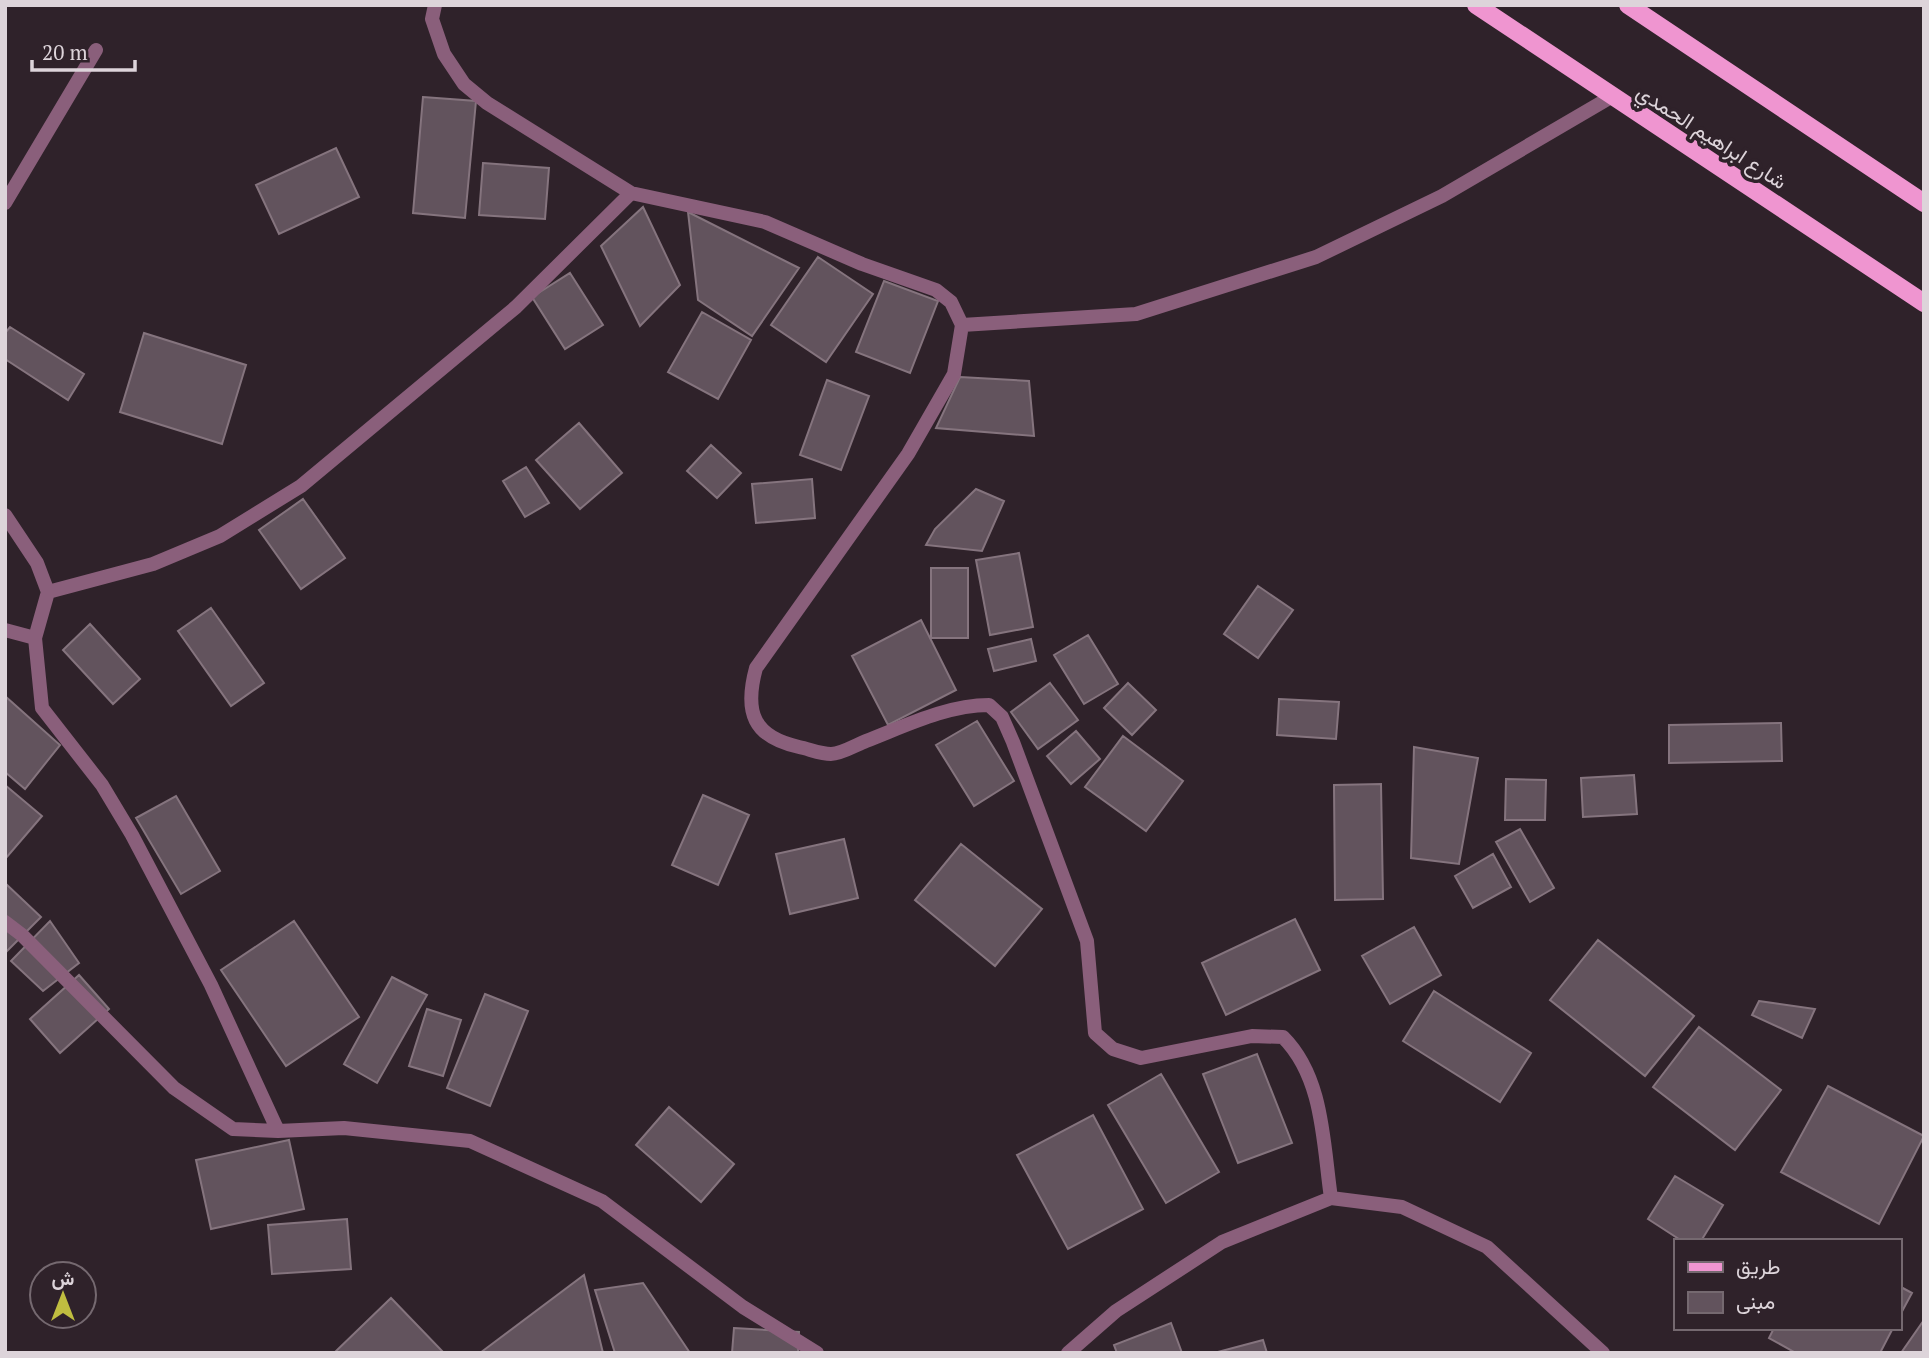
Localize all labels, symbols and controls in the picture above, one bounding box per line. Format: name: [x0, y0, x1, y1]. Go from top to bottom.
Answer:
scale bar: [32, 28, 135, 72]
text: 20 m: [42, 38, 88, 66]
street label: شارع ابراهيم الحمدي: [1629, 77, 1793, 198]
legend: [1674, 1239, 1901, 1330]
text: طريق: [1736, 1252, 1781, 1280]
north arrow: [28, 1260, 98, 1330]
text: ش: [52, 1265, 75, 1290]
text: مبنى: [1736, 1287, 1775, 1315]

